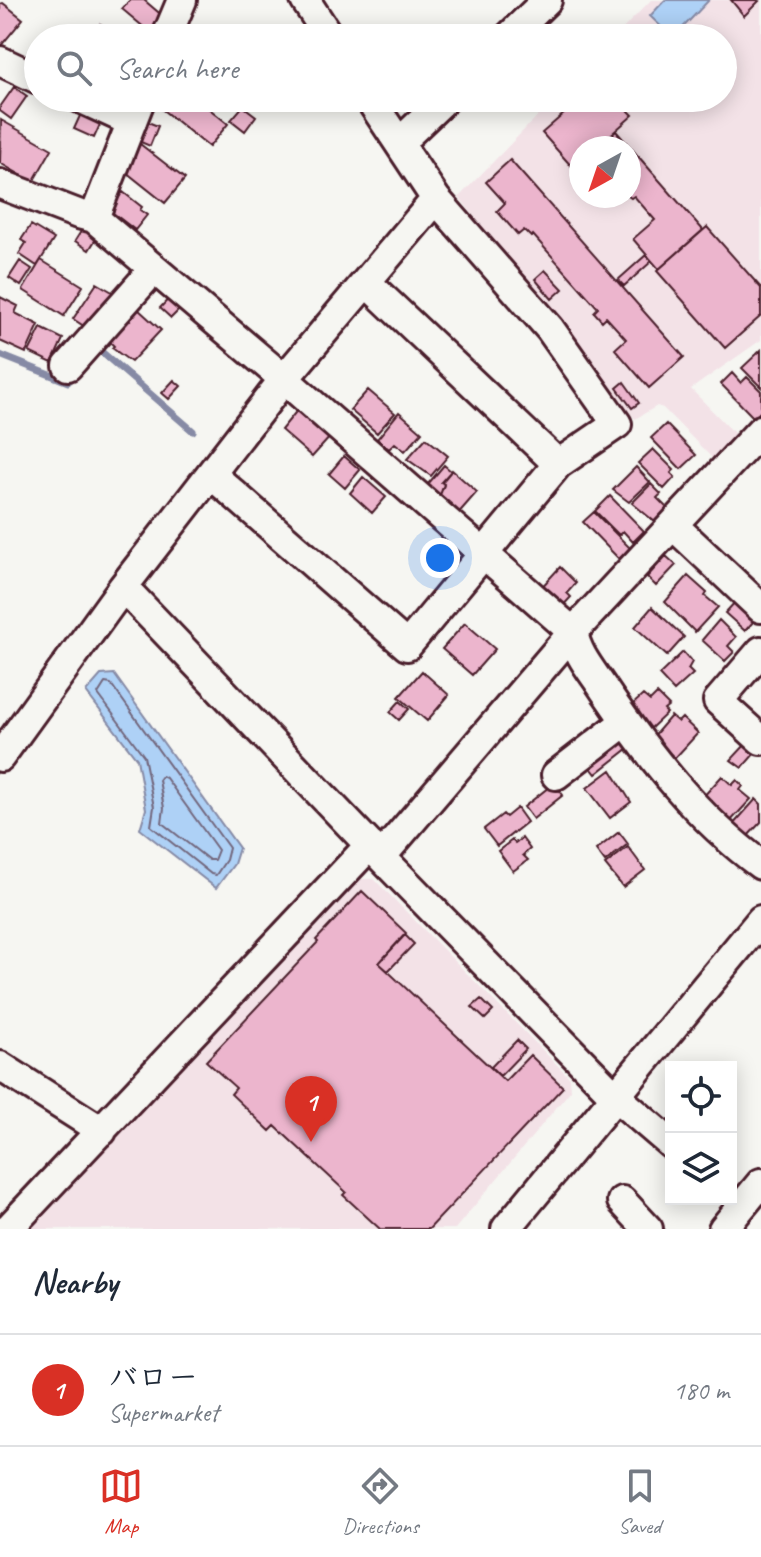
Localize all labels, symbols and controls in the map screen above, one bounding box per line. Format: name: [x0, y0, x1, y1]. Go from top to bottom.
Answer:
search box: [24, 24, 737, 112]
icon: search: [52, 46, 96, 90]
text: Search here: [116, 49, 238, 87]
north arrow: [569, 136, 641, 208]
your location: [420, 538, 460, 578]
map controls: [665, 1061, 737, 1205]
button: locate: [665, 1061, 737, 1133]
pin: 1: [285, 1076, 337, 1142]
button: layers: [665, 1133, 737, 1205]
text: Nearby: [32, 1260, 118, 1303]
text: バロー: [108, 1358, 198, 1396]
text: 1: [52, 1374, 64, 1407]
text: 180 m: [673, 1374, 729, 1407]
text: Supermarket: [108, 1396, 219, 1429]
tab: Map: [99, 1464, 143, 1540]
tab: Directions: [342, 1464, 419, 1540]
tab: Saved: [618, 1464, 662, 1540]

